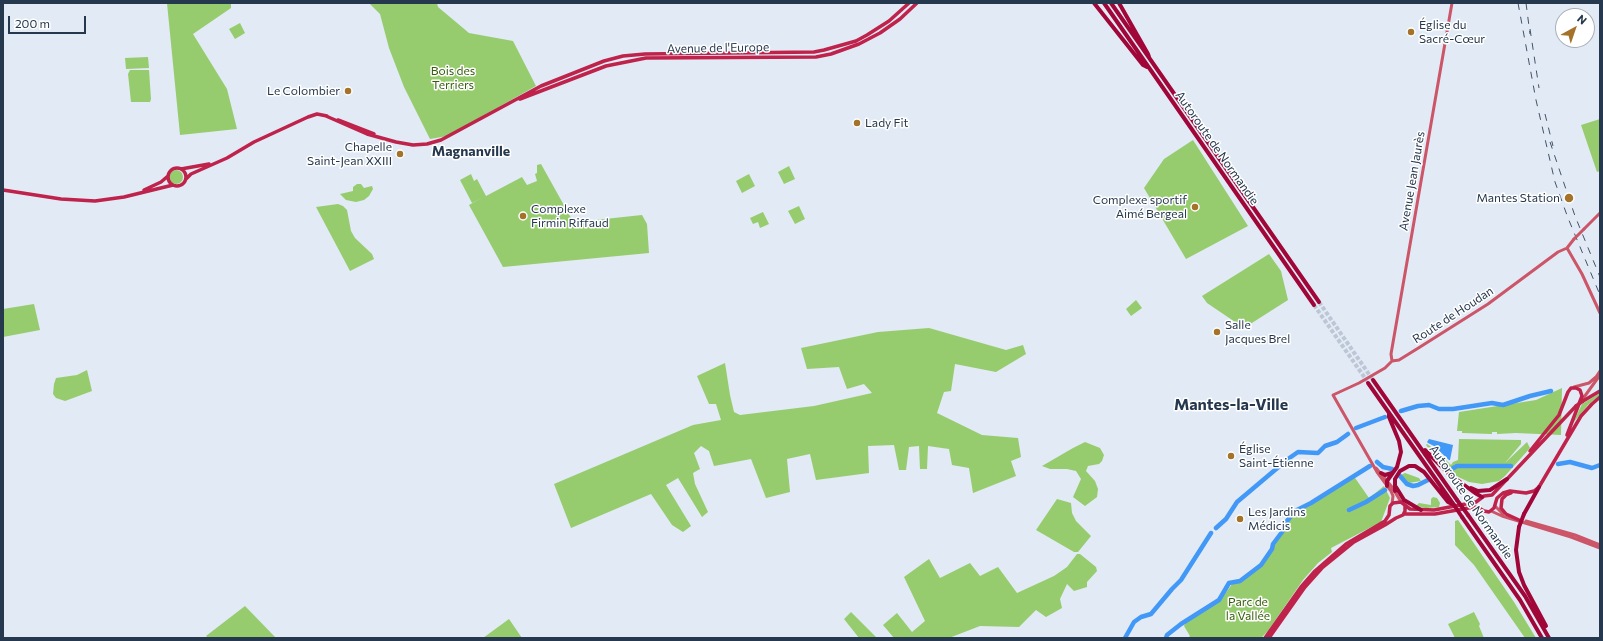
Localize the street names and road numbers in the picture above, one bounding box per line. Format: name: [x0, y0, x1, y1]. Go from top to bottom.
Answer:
street label: Avenue de l'Europe: [667, 40, 769, 56]
street label: Autoroute de Normandie: [1172, 88, 1262, 208]
street label: Avenue Jean Jaurès: [1396, 130, 1428, 232]
street label: Route de Houdan: [1410, 284, 1496, 346]
street label: Autoroute de Normandie: [1426, 442, 1516, 562]

